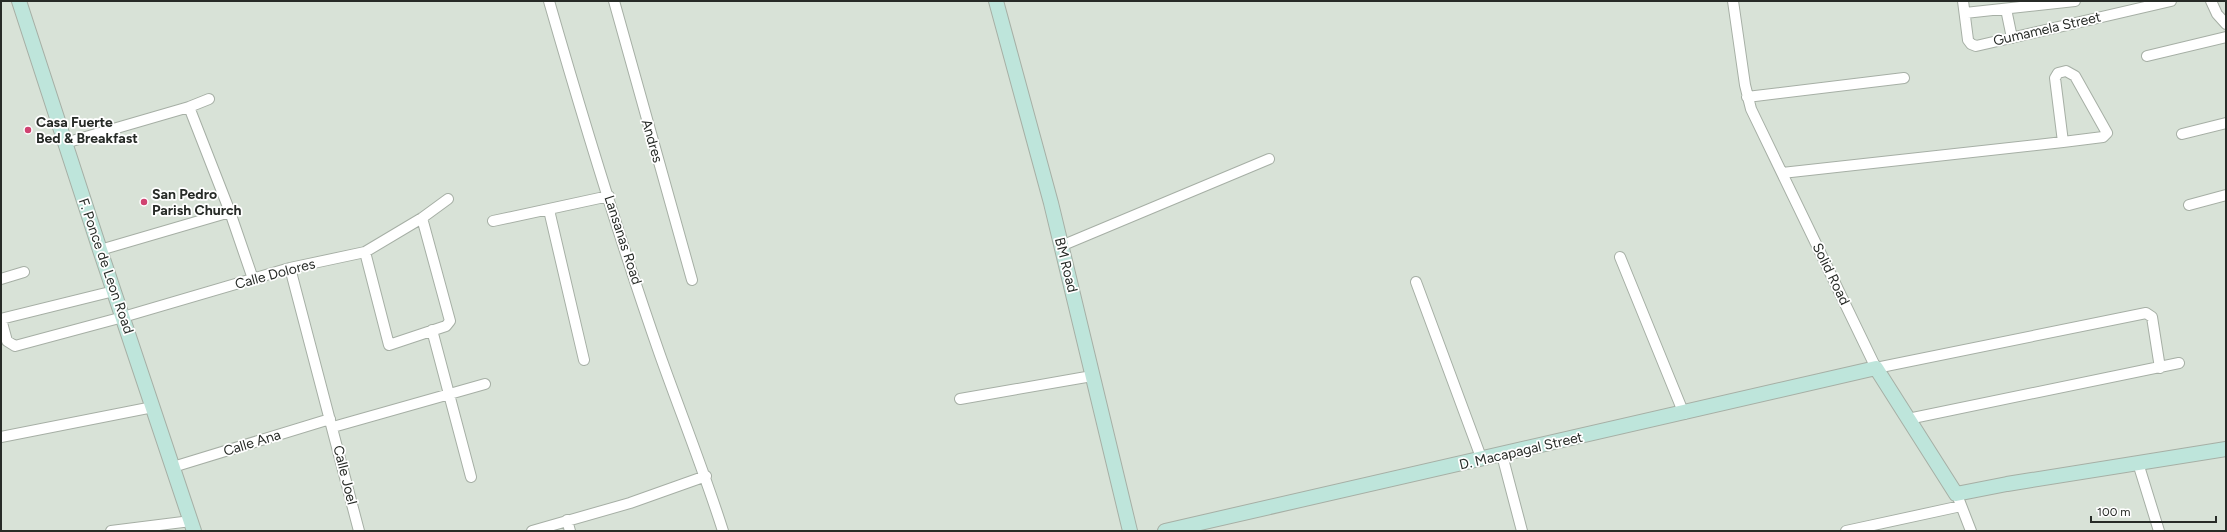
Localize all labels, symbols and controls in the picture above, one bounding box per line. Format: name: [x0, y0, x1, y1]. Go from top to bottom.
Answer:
street label: Gumamela Street: [1992, 8, 2102, 50]
place label: Casa Fuerte Bed & Breakfast: [36, 114, 138, 147]
street label: Andres: [638, 117, 666, 165]
marker: Casa Fuerte Bed & Breakfast: [23, 125, 33, 135]
place label: San Pedro Parish Church: [152, 186, 242, 219]
street label: Lansanas Road: [601, 193, 645, 287]
street label: F. Ponce de Leon Road: [75, 196, 137, 336]
marker: San Pedro Parish Church: [139, 197, 149, 207]
street label: BM Road: [1051, 236, 1081, 294]
street label: Solid Road: [1809, 240, 1853, 308]
street label: Calle Dolores: [233, 255, 317, 293]
street label: Calle Ana: [221, 426, 283, 460]
street label: D. Macapagal Street: [1458, 429, 1584, 473]
street label: Calle Joel: [329, 444, 361, 506]
scale bar: [2091, 498, 2216, 524]
text: 100 m: [2097, 505, 2131, 519]

